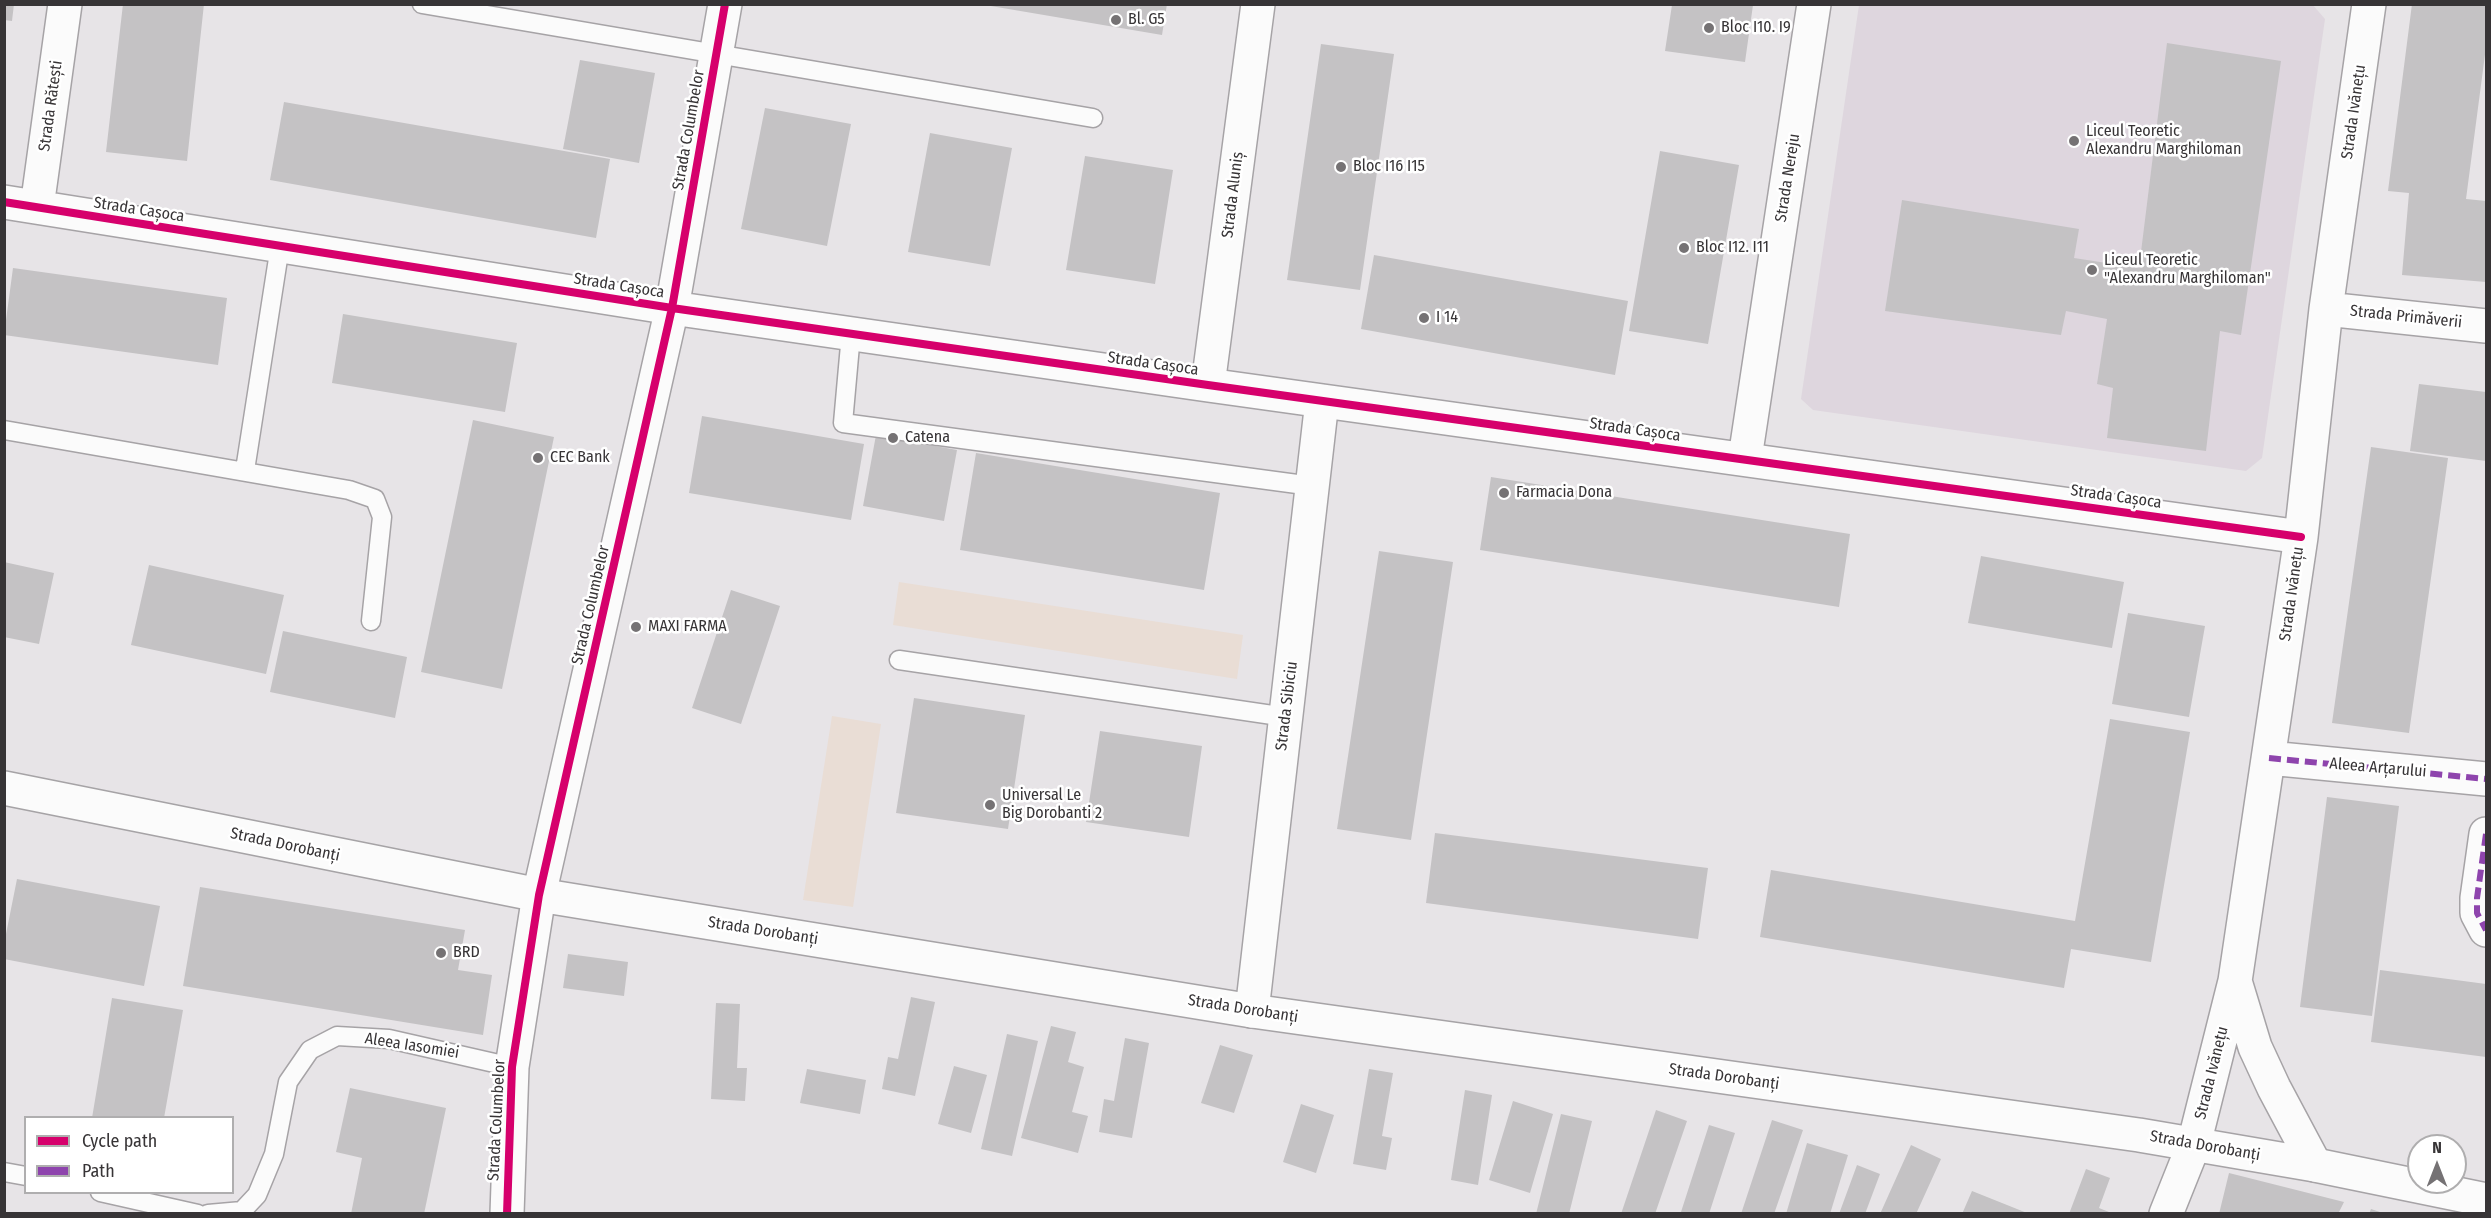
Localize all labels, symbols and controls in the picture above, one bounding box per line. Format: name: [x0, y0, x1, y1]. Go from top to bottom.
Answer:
place label: Bl. G5: [1128, 10, 1165, 30]
marker: Bl. G5: [1109, 13, 1123, 27]
place label: Bloc I10. I9: [1721, 18, 1791, 38]
marker: Bloc I10. I9: [1702, 21, 1716, 35]
street label: Strada Rătești: [35, 59, 67, 153]
street label: Strada Ivănețu: [2338, 64, 2370, 160]
street label: Strada Columbelor: [669, 68, 709, 192]
place label: Liceul Teoretic Alexandru Marghiloman: [2086, 122, 2241, 160]
street label: Strada Nereju: [1772, 132, 1804, 224]
marker: Liceul Teoretic Alexandru Marghiloman: [2067, 134, 2081, 148]
street label: Strada Aluniș: [1218, 151, 1248, 239]
place label: Bloc I16 I15: [1353, 157, 1425, 177]
marker: Bloc I16 I15: [1334, 160, 1348, 174]
street label: Strada Cașoca: [92, 193, 186, 227]
place label: Bloc I12. I11: [1696, 238, 1769, 258]
marker: Bloc I12. I11: [1677, 241, 1691, 255]
place label: Liceul Teoretic "Alexandru Marghiloman": [2104, 251, 2271, 289]
marker: Liceul Teoretic "Alexandru Marghiloman": [2085, 263, 2099, 277]
street label: Strada Cașoca: [572, 269, 666, 303]
street label: Strada Primăverii: [2349, 302, 2463, 332]
place label: I 14: [1436, 308, 1458, 328]
marker: I 14: [1417, 311, 1431, 325]
street label: Strada Cașoca: [1106, 348, 1200, 380]
street label: Strada Cașoca: [1588, 414, 1682, 446]
place label: Catena: [905, 428, 950, 448]
marker: Catena: [886, 431, 900, 445]
place label: CEC Bank: [550, 448, 610, 468]
marker: CEC Bank: [531, 451, 545, 465]
street label: Strada Cașoca: [2069, 481, 2163, 513]
place label: Farmacia Dona: [1516, 483, 1612, 503]
marker: Farmacia Dona: [1497, 486, 1511, 500]
street label: Strada Columbelor: [568, 543, 614, 667]
street label: Strada Ivănețu: [2276, 546, 2308, 642]
place label: MAXI FARMA: [648, 617, 727, 637]
marker: MAXI FARMA: [629, 620, 643, 634]
street label: Strada Sibiciu: [1272, 660, 1302, 752]
street label: Aleea Arțarului: [2329, 754, 2427, 782]
place label: Universal Le Big Dorobanti 2: [1002, 786, 1102, 824]
marker: Universal Le Big Dorobanti 2: [983, 798, 997, 812]
street label: Strada Dorobanți: [229, 824, 341, 866]
street label: Strada Dorobanți: [706, 913, 820, 949]
place label: BRD: [453, 943, 480, 963]
marker: BRD: [434, 946, 448, 960]
street label: Strada Dorobanți: [1186, 991, 1300, 1027]
street label: Strada Ivănețu: [2191, 1025, 2233, 1121]
street label: Aleea Iasomiei: [363, 1029, 461, 1063]
street label: Strada Columbelor: [484, 1059, 510, 1181]
street label: Strada Dorobanți: [1667, 1060, 1781, 1094]
legend: [24, 1116, 234, 1194]
street label: Strada Dorobanți: [2148, 1127, 2262, 1165]
text: Cycle path: [82, 1130, 157, 1152]
north arrow: [2407, 1134, 2467, 1194]
text: N: [2432, 1138, 2442, 1157]
text: Path: [82, 1160, 115, 1182]

